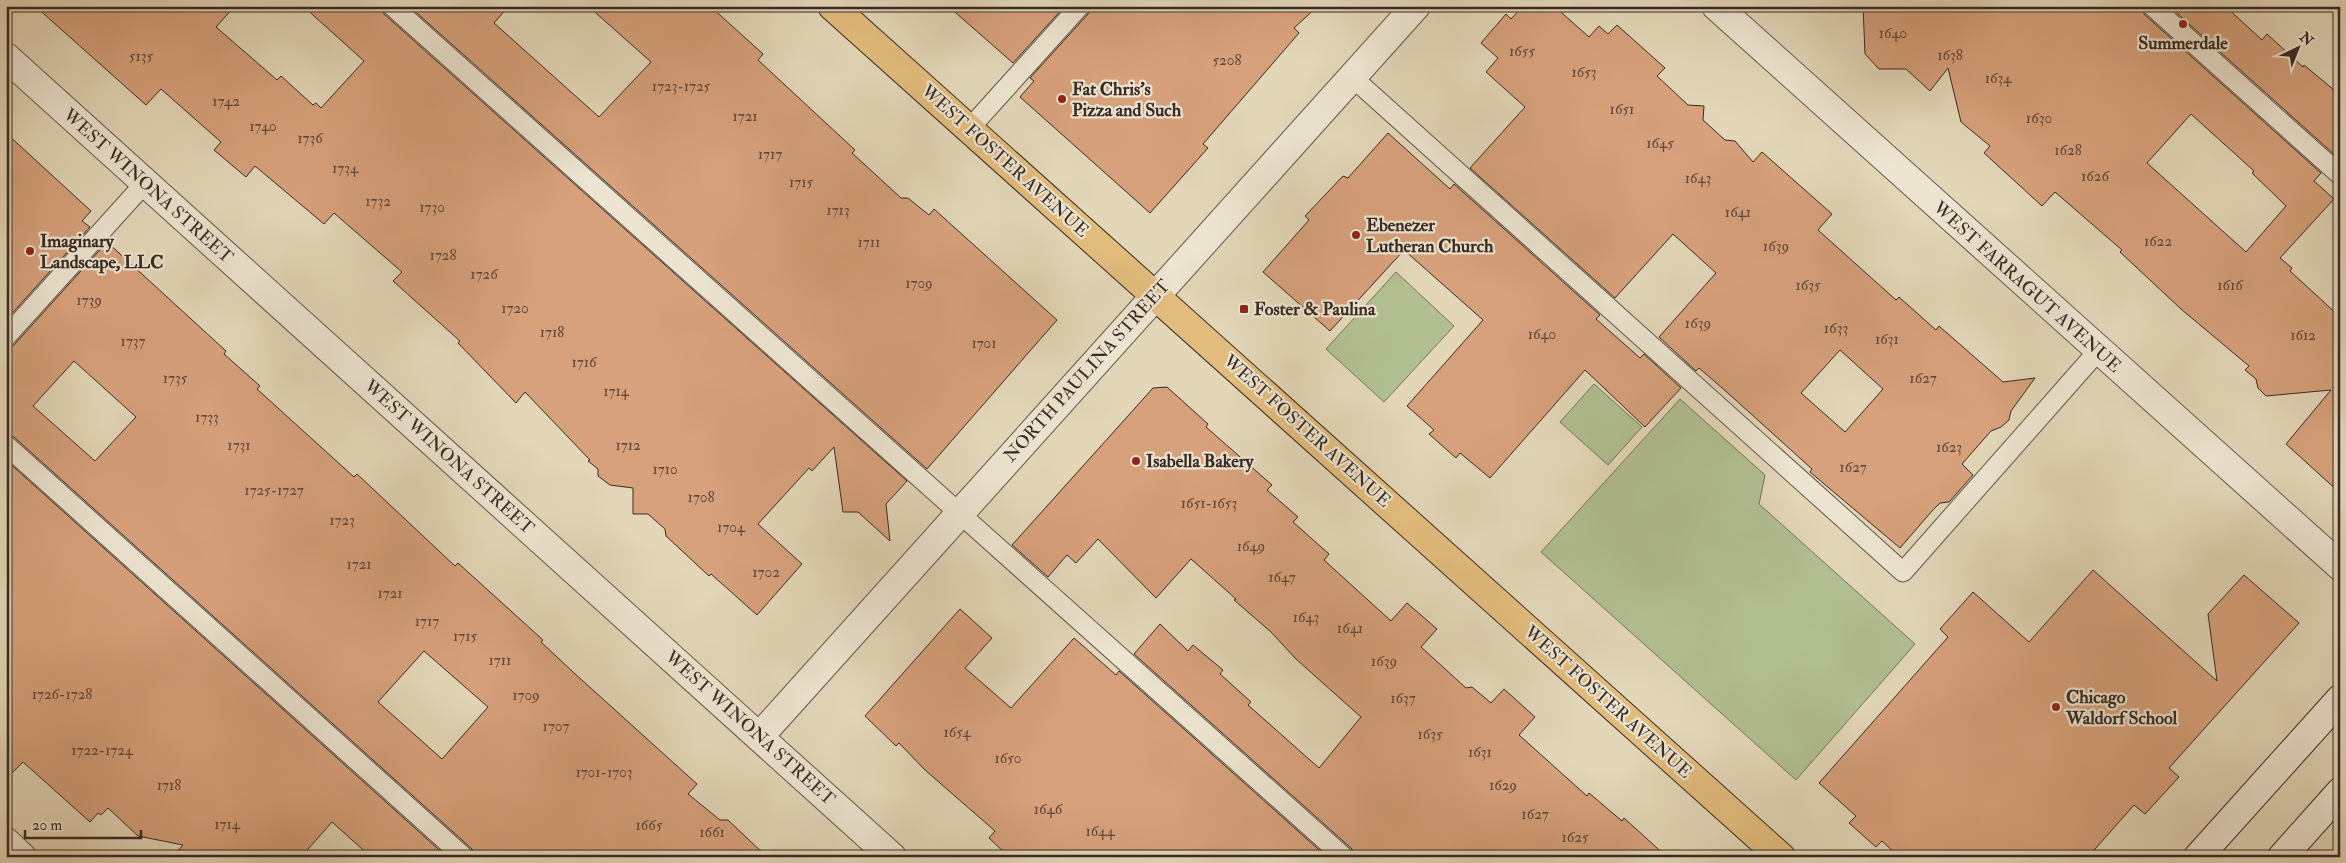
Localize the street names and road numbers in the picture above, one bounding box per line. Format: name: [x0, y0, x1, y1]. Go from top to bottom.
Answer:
street label: WEST FOSTER AVENUE: [916, 79, 1094, 242]
street label: WEST WINONA STREET: [58, 103, 238, 269]
street label: WEST FARRAGUT AVENUE: [1927, 196, 2126, 378]
street label: NORTH PAULINA STREET: [999, 275, 1175, 467]
street label: WEST FOSTER AVENUE: [1218, 349, 1396, 512]
street label: WEST WINONA STREET: [359, 374, 539, 540]
street label: WEST FOSTER AVENUE: [1519, 620, 1697, 783]
street label: WEST WINONA STREET: [660, 645, 840, 811]

